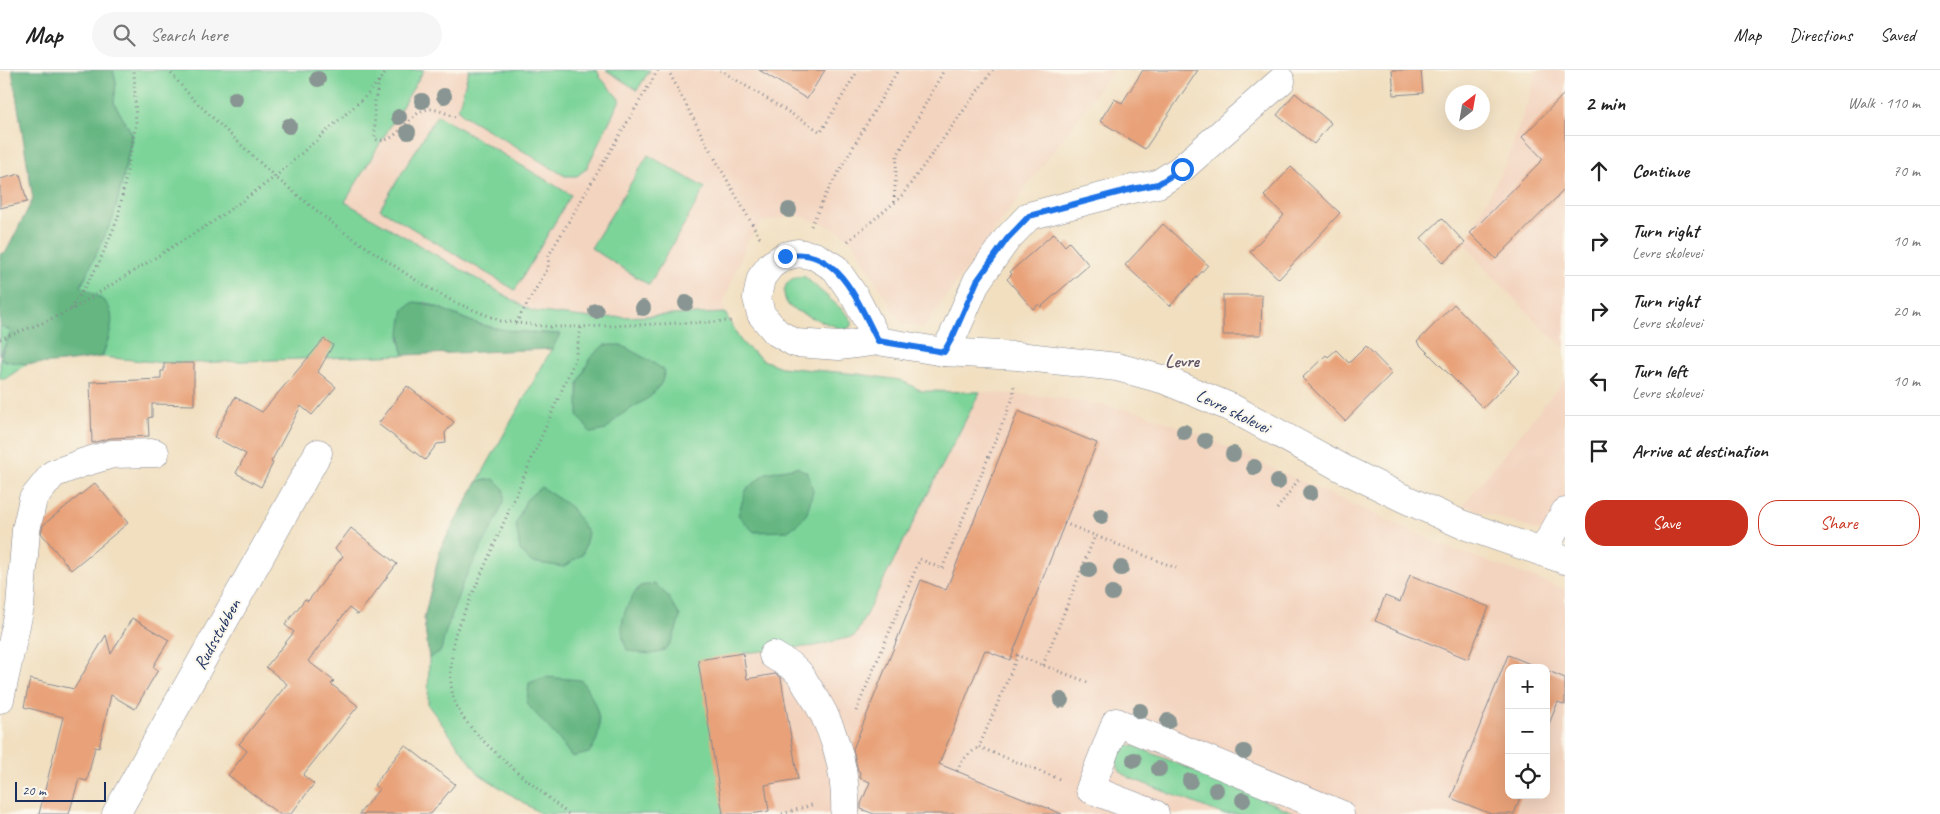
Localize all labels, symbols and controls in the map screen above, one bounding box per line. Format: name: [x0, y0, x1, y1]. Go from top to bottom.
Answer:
search box: [92, 12, 442, 57]
text: Map: [25, 20, 62, 50]
icon: search: [110, 21, 138, 49]
text: Search here: [150, 23, 228, 47]
text: Map: [1734, 24, 1761, 46]
text: Directions: [1789, 24, 1852, 46]
text: Saved: [1880, 24, 1915, 46]
north arrow: [1445, 85, 1490, 130]
text: 2 min: [1585, 90, 1625, 116]
text: Walk · 110 m: [1848, 93, 1920, 113]
icon: ahead: [1585, 157, 1613, 185]
route start: [1171, 158, 1194, 181]
text: Continue: [1632, 159, 1689, 183]
text: 70 m: [1893, 161, 1920, 181]
text: Turn right: [1632, 219, 1699, 243]
icon: right: [1585, 227, 1613, 255]
text: 10 m: [1893, 231, 1920, 251]
text: Levre skolevei: [1632, 243, 1702, 263]
route end: [774, 245, 797, 268]
text: Turn right: [1632, 289, 1699, 313]
icon: right: [1585, 297, 1613, 325]
text: 20 m: [1893, 301, 1920, 321]
text: Levre skolevei: [1632, 313, 1702, 333]
district label: Levre: [1165, 349, 1201, 373]
text: Turn left: [1632, 359, 1687, 383]
icon: left: [1585, 367, 1613, 395]
text: 10 m: [1893, 371, 1920, 391]
text: Levre skolevei: [1632, 383, 1702, 403]
street label: Levre skolevei: [1193, 384, 1276, 439]
icon: arrive: [1585, 437, 1613, 465]
text: Arrive at destination: [1632, 439, 1768, 463]
button: Save: [1585, 500, 1748, 546]
button: Share: [1758, 500, 1920, 546]
street label: Rudsstubben: [189, 594, 246, 673]
map controls: [1505, 664, 1550, 799]
button: +: [1505, 664, 1550, 709]
button: −: [1505, 709, 1550, 754]
button: locate: [1505, 754, 1550, 799]
scale bar: [15, 779, 106, 802]
text: 20 m: [22, 782, 46, 799]

